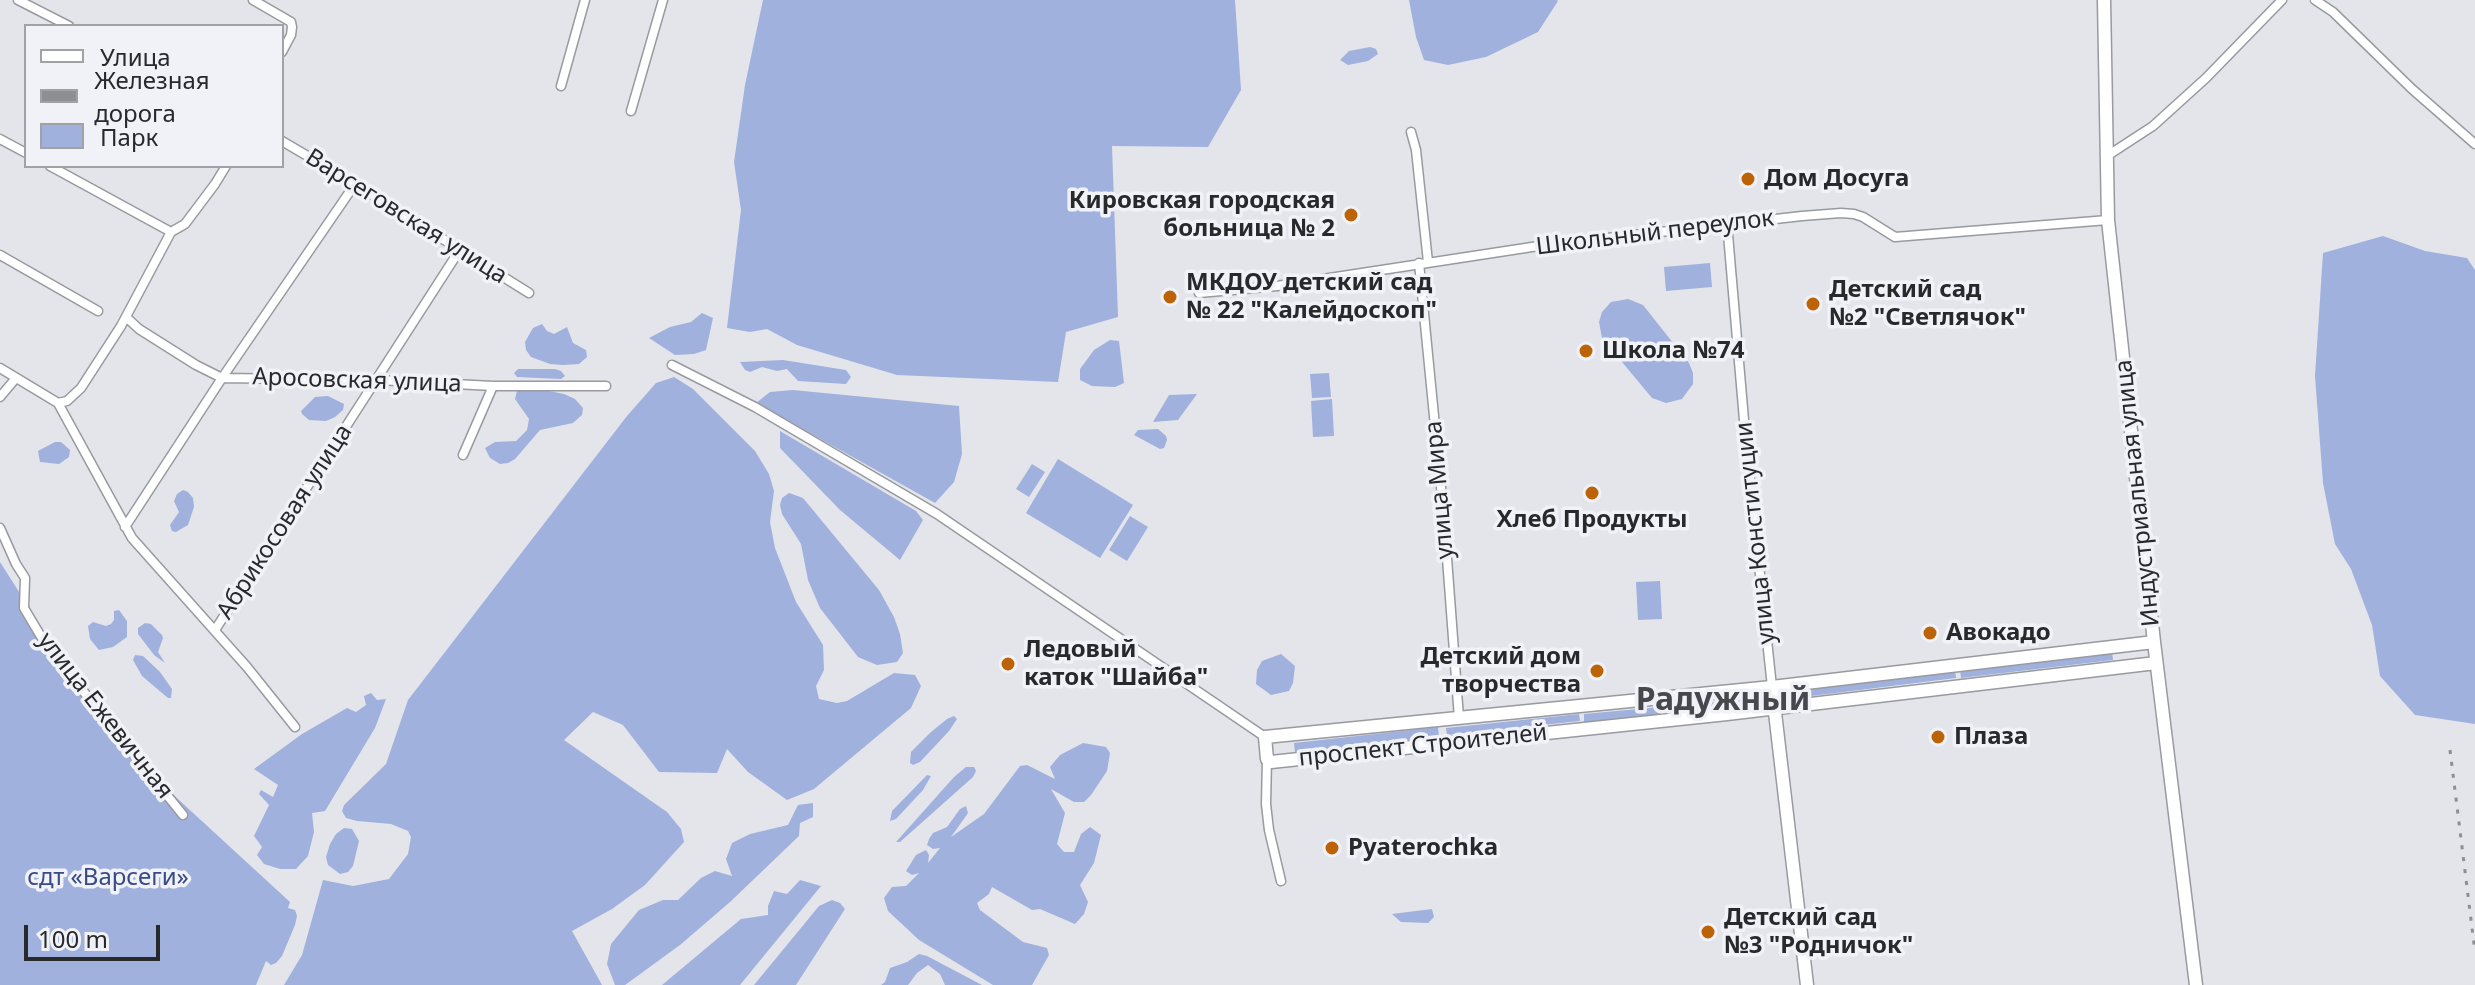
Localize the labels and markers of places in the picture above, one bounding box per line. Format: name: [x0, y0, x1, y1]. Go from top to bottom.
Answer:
place label: Дом Досуга: [1764, 165, 1909, 193]
marker: Дом Досуга: [1739, 170, 1757, 188]
place label: Кировская городская больница № 2: [1069, 187, 1335, 243]
marker: Кировская городская больница № 2: [1342, 206, 1360, 224]
place label: МКДОУ детский сад № 22 "Калейдоскоп": [1186, 269, 1437, 325]
place label: Детский сад №2 "Светлячок": [1829, 276, 2026, 332]
marker: МКДОУ детский сад № 22 "Калейдоскоп": [1161, 288, 1179, 306]
marker: Детский сад №2 "Светлячок": [1804, 295, 1822, 313]
place label: Школа №74: [1602, 337, 1744, 365]
marker: Школа №74: [1577, 342, 1595, 360]
marker: Хлеб Продукты: [1583, 484, 1601, 502]
place label: Хлеб Продукты: [1497, 506, 1687, 534]
place label: Авокадо: [1946, 619, 2051, 647]
marker: Авокадо: [1921, 624, 1939, 642]
place label: Ледовый каток "Шайба": [1024, 636, 1208, 692]
place label: Детский дом творчества: [1420, 643, 1581, 699]
marker: Ледовый каток "Шайба": [999, 655, 1017, 673]
marker: Детский дом творчества: [1588, 662, 1606, 680]
place label: Плаза: [1954, 723, 2028, 751]
marker: Плаза: [1929, 728, 1947, 746]
place label: Pyaterochka: [1348, 834, 1498, 862]
marker: Pyaterochka: [1323, 839, 1341, 857]
place label: Детский сад №3 "Родничок": [1724, 904, 1913, 960]
marker: Детский сад №3 "Родничок": [1699, 923, 1717, 941]

